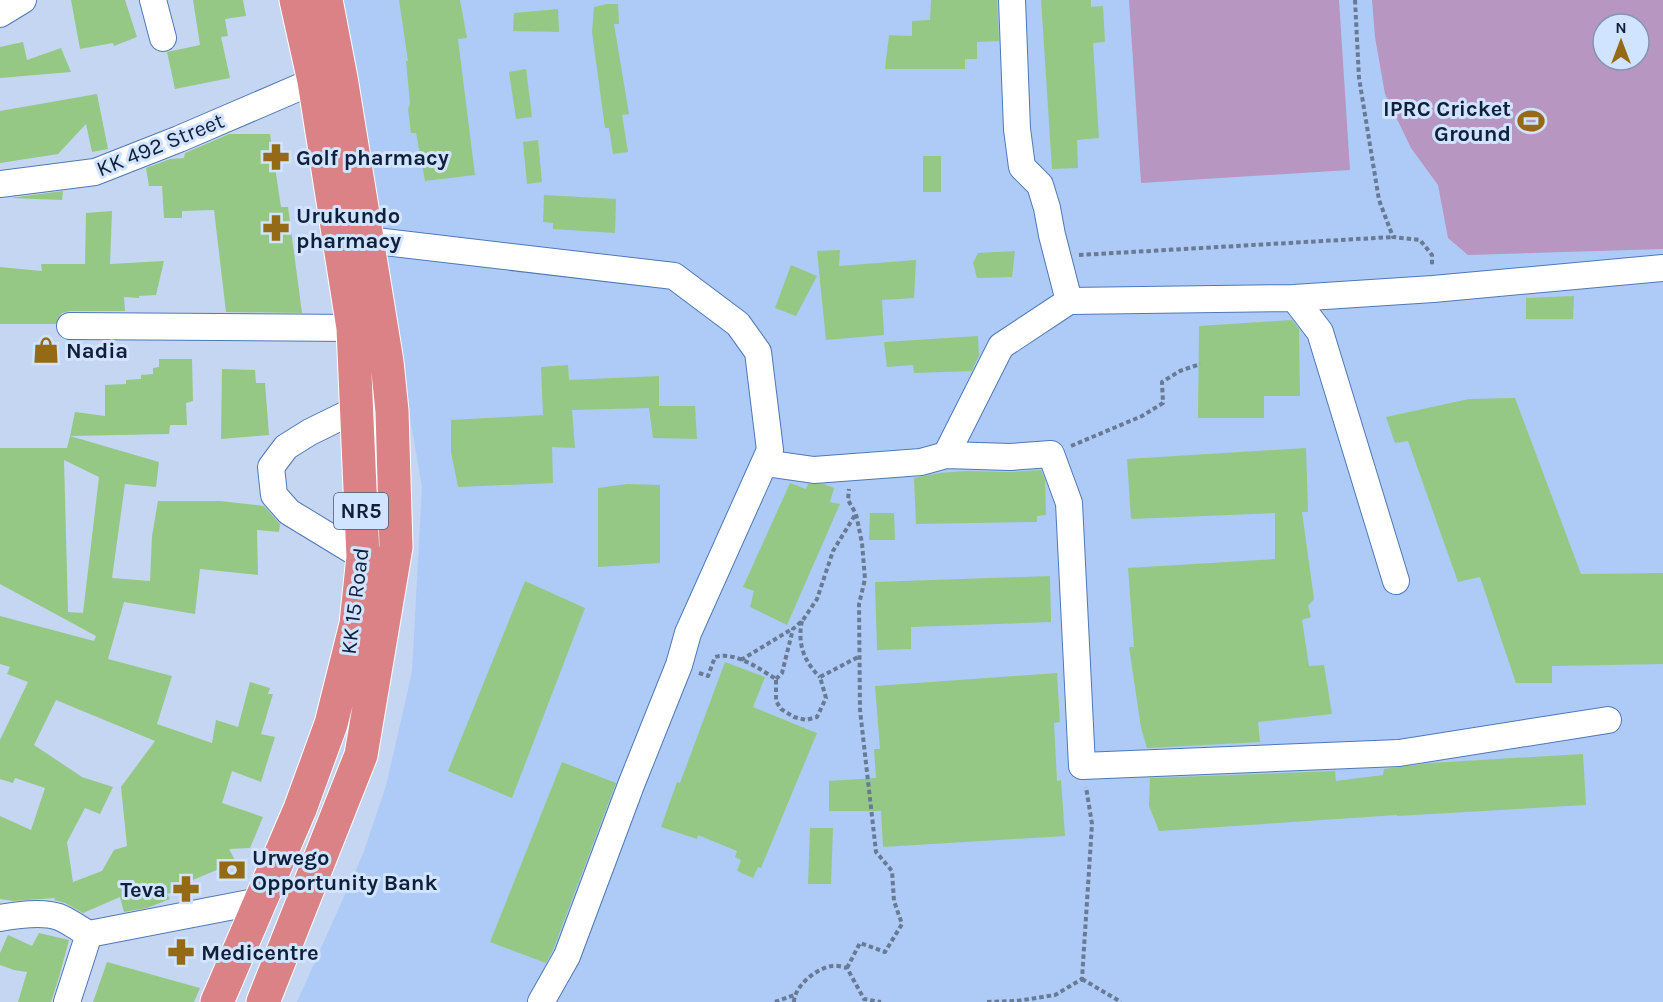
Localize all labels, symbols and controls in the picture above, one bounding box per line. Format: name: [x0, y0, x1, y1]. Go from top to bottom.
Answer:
north arrow: [1591, 12, 1651, 72]
text: N: [1615, 18, 1627, 37]
place label: IPRC Cricket Ground: [1383, 96, 1511, 147]
sports icon: IPRC Cricket Ground: [1516, 106, 1546, 136]
street label: KK 492 Street: [93, 108, 228, 182]
pharmacy icon: Golf pharmacy: [261, 142, 291, 172]
place label: Golf pharmacy: [296, 145, 449, 171]
place label: Urukundo pharmacy: [296, 203, 401, 254]
pharmacy icon: Urukundo pharmacy: [261, 213, 291, 243]
shop icon: Nadia: [31, 335, 61, 365]
place label: Nadia: [66, 338, 128, 364]
road number: NR5: [334, 493, 388, 529]
street label: KK 15 Road: [336, 546, 374, 656]
place label: Urwego Opportunity Bank: [252, 845, 438, 896]
bank icon: Urwego Opportunity Bank: [217, 855, 247, 885]
pharmacy icon: Teva: [171, 874, 201, 904]
place label: Teva: [120, 877, 166, 903]
pharmacy icon: Medicentre: [166, 937, 196, 967]
place label: Medicentre: [201, 940, 319, 966]

